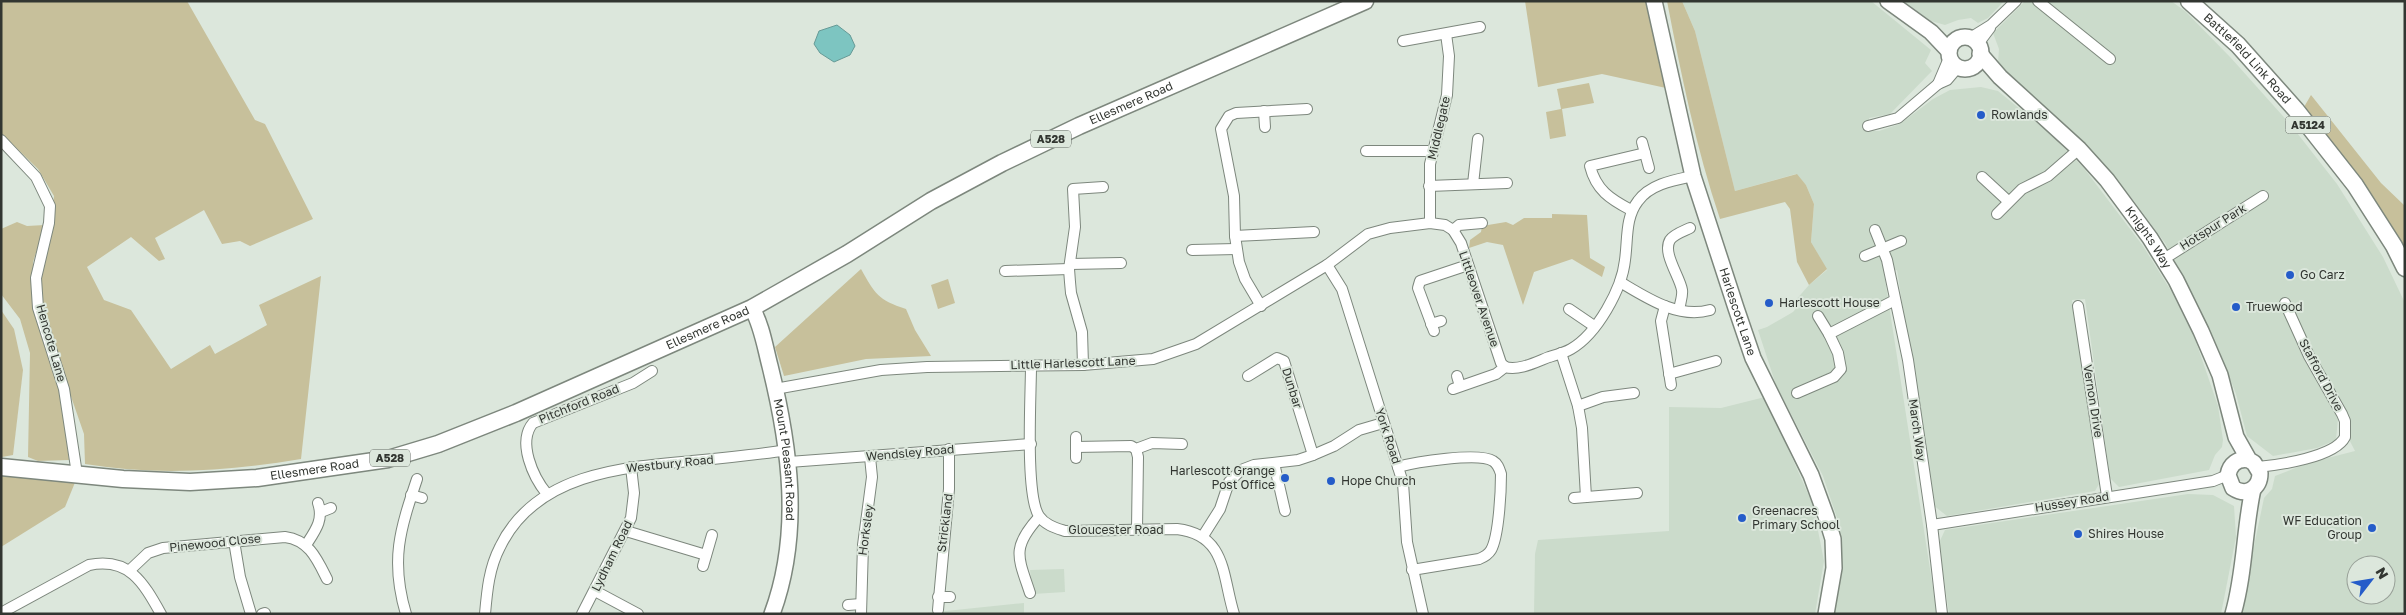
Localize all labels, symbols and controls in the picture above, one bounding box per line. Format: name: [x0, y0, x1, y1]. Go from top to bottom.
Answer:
street label: Battlefield Link Road: [2201, 10, 2295, 107]
street label: Ellesmere Road: [1087, 78, 1175, 128]
street label: Middlegate: [1424, 95, 1453, 161]
place label: Rowlands: [1991, 107, 2048, 122]
marker: Rowlands: [1975, 109, 1987, 121]
road number: A5124: [2286, 116, 2330, 134]
road number: A528: [1031, 130, 1071, 148]
street label: Hotspur Park: [2177, 200, 2249, 253]
street label: Knights Way: [2122, 203, 2175, 271]
street label: Littleover Avenue: [1456, 249, 1503, 349]
street label: Harlescott Lane: [1716, 265, 1760, 358]
place label: Go Carz: [2300, 267, 2345, 282]
marker: Go Carz: [2284, 269, 2296, 281]
place label: Harlescott House: [1779, 295, 1880, 310]
marker: Harlescott House: [1763, 297, 1775, 309]
place label: Truewood: [2246, 299, 2303, 314]
marker: Truewood: [2230, 301, 2242, 313]
street label: Hencote Lane: [33, 302, 70, 383]
street label: Ellesmere Road: [663, 302, 751, 352]
street label: Stafford Drive: [2296, 336, 2347, 413]
street label: Little Harlescott Lane: [1010, 353, 1136, 372]
street label: Vernon Drive: [2080, 363, 2107, 439]
street label: Dunbar: [1279, 366, 1306, 410]
street label: Pitchford Road: [536, 381, 621, 427]
street label: Mount Pleasant Road: [771, 397, 798, 521]
street label: March Way: [1906, 398, 1929, 462]
street label: York Road: [1372, 406, 1405, 466]
street label: Wendsley Road: [865, 441, 955, 464]
road number: A528: [370, 449, 410, 466]
street label: Westbury Road: [625, 451, 714, 476]
street label: Ellesmere Road: [269, 455, 360, 483]
place label: Harlescott Grange Post Office: [1170, 463, 1275, 492]
marker: Harlescott Grange Post Office: [1279, 472, 1291, 484]
place label: Hope Church: [1341, 473, 1416, 488]
marker: Hope Church: [1325, 475, 1337, 487]
street label: Hussey Road: [2034, 488, 2110, 515]
street label: Strickland: [933, 493, 956, 553]
street label: Horksley: [855, 503, 877, 556]
place label: Greenacres Primary School: [1752, 503, 1840, 532]
marker: Greenacres Primary School: [1736, 512, 1748, 524]
place label: WF Education Group: [2283, 513, 2362, 542]
street label: Lydham Road: [588, 518, 635, 594]
street label: Gloucester Road: [1068, 522, 1164, 537]
marker: WF Education Group: [2366, 522, 2378, 534]
place label: Shires House: [2088, 526, 2164, 541]
marker: Shires House: [2072, 528, 2084, 540]
street label: Pinewood Close: [168, 530, 262, 555]
north arrow: [2346, 555, 2396, 605]
text: N: [2373, 564, 2393, 582]

